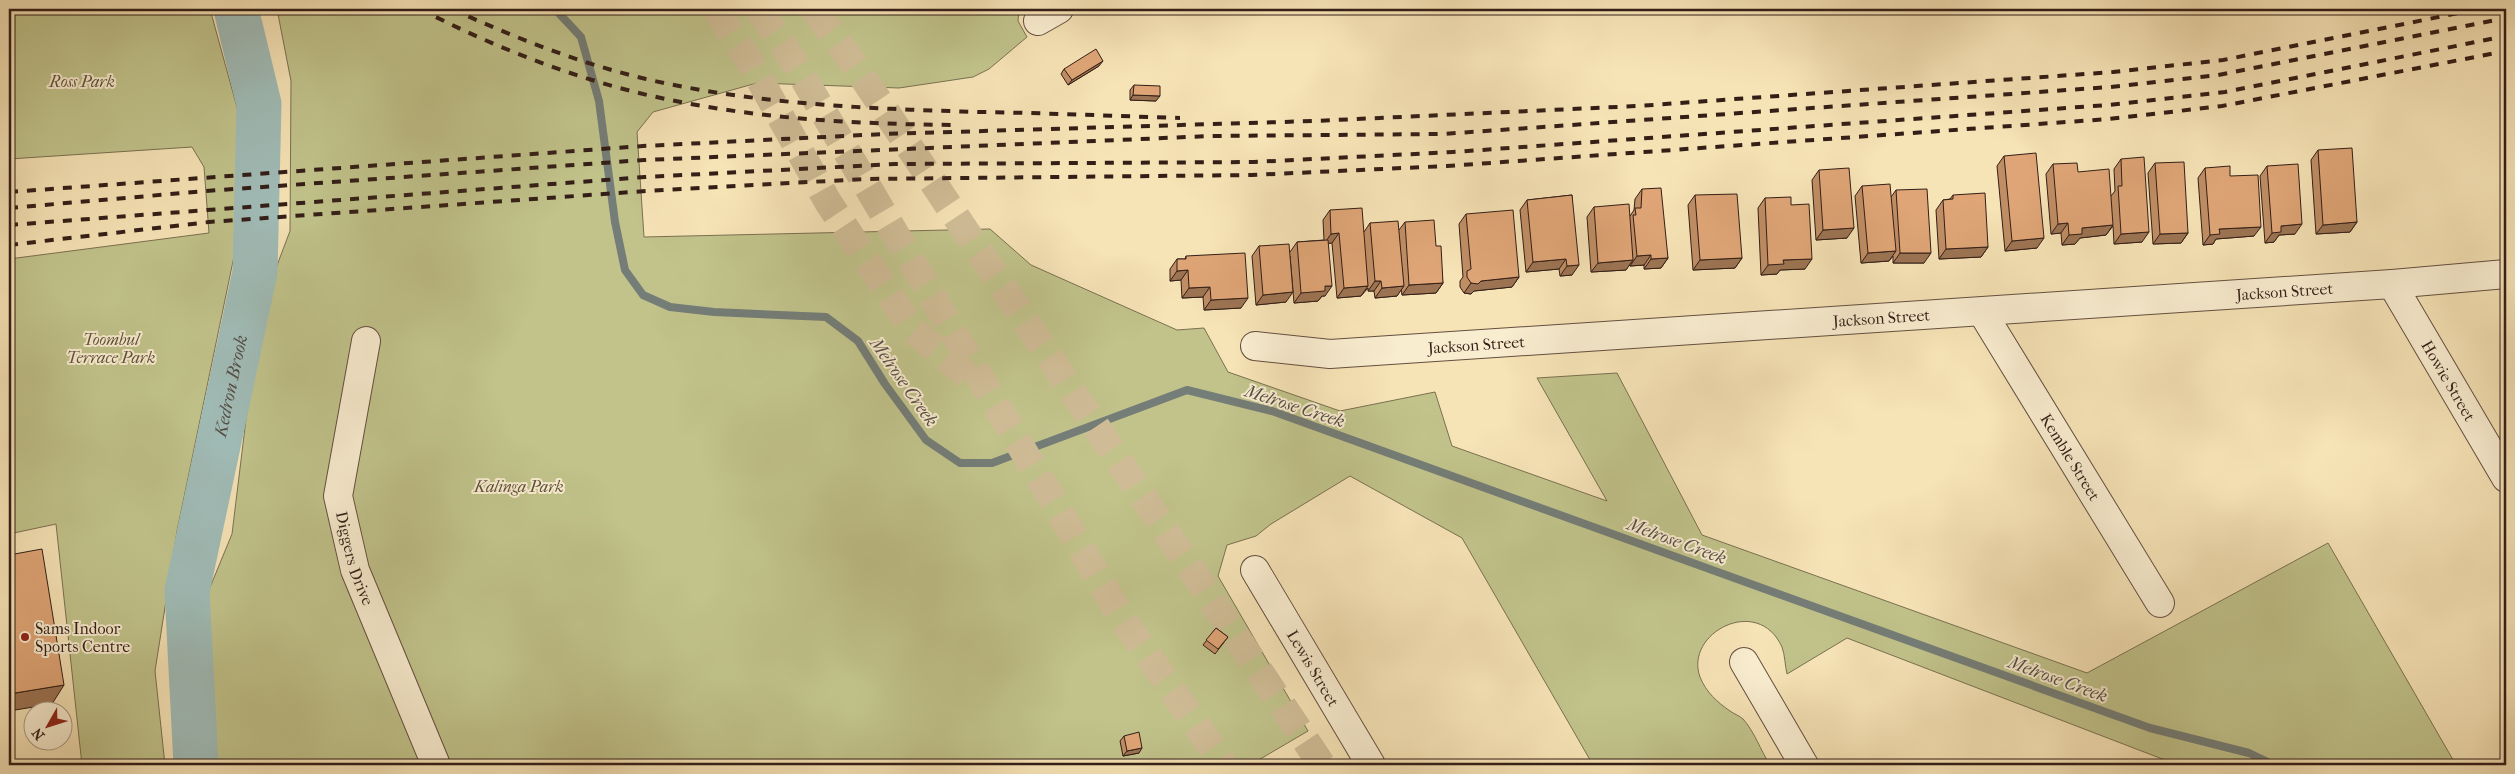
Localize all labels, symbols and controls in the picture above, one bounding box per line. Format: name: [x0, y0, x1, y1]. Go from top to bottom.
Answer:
park label: Ross Park: [48, 72, 115, 91]
street label: Jackson Street: [2233, 279, 2334, 304]
street label: Jackson Street: [1830, 305, 1931, 331]
park label: Toombul Terrace Park: [67, 330, 155, 367]
water label: Melrose Creek: [864, 332, 942, 431]
street label: Jackson Street: [1425, 332, 1526, 358]
water label: Kedron Brook: [210, 333, 252, 441]
street label: Howie Street: [2417, 337, 2480, 425]
water label: Melrose Creek: [1240, 380, 1348, 433]
street label: Kemble Street: [2036, 410, 2104, 505]
park label: Kalinga Park: [473, 477, 564, 496]
street label: Diggers Drive: [332, 509, 378, 608]
water label: Melrose Creek: [1623, 513, 1729, 569]
place label: Sams Indoor Sports Centre: [35, 619, 130, 656]
street label: Lewis Street: [1283, 627, 1343, 710]
marker: Sams Indoor Sports Centre: [19, 631, 31, 643]
water label: Melrose Creek: [2004, 651, 2110, 707]
north arrow: [22, 702, 72, 752]
text: N: [28, 724, 48, 743]

